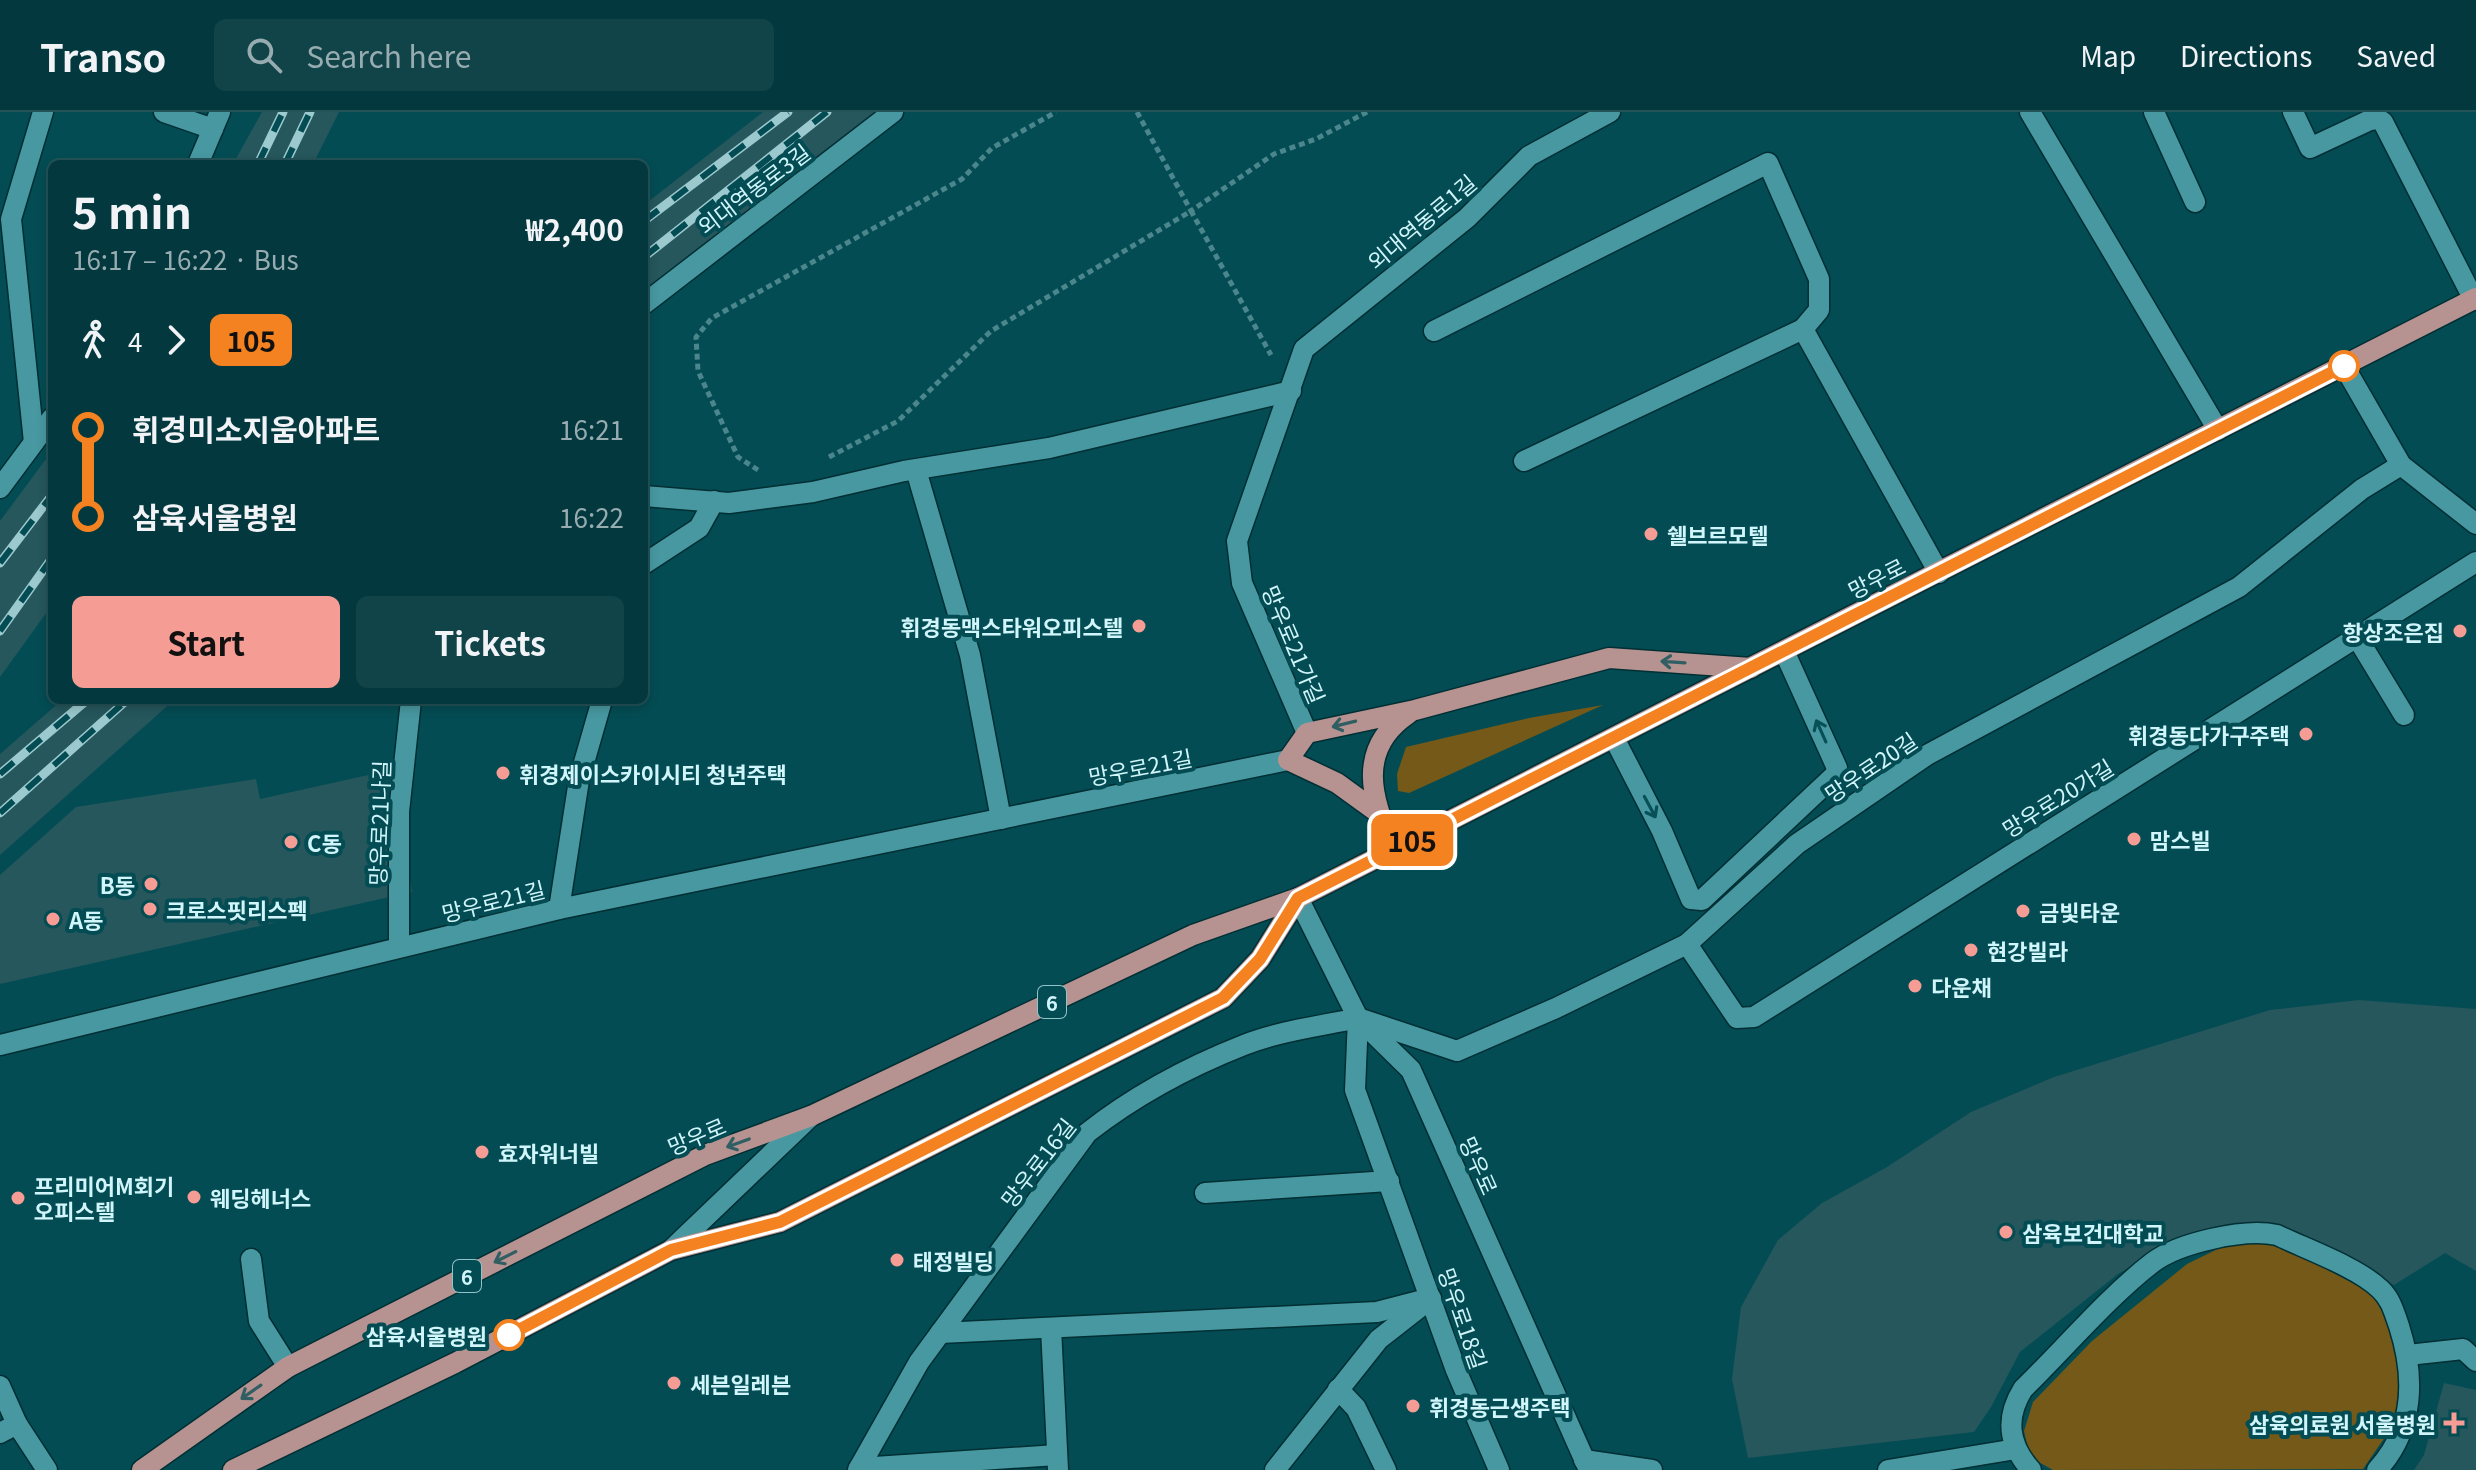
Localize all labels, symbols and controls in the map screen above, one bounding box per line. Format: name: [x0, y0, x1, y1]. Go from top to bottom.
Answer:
search box: [214, 19, 774, 91]
text: Transo: [40, 28, 166, 83]
icon: search: [242, 33, 286, 77]
text: Search here: [306, 33, 471, 77]
text: Map: [2080, 35, 2136, 75]
text: Directions: [2180, 35, 2312, 75]
text: Saved: [2356, 35, 2436, 75]
street label: 외대역동로3길: [690, 135, 816, 241]
street label: 외대역동로1길: [1360, 166, 1482, 276]
text: 5 min: [72, 178, 192, 242]
text: ₩2,400: [526, 206, 624, 250]
text: 16:17 – 16:22 · Bus: [72, 240, 299, 277]
icon: walk: [72, 318, 116, 362]
icon: forward: [154, 318, 198, 362]
text: 105: [226, 320, 276, 360]
text: 4: [128, 322, 142, 359]
unlabelled marker: [2329, 351, 2359, 381]
text: 휘경미소지움아파트: [132, 406, 380, 450]
text: 16:21: [559, 410, 624, 447]
text: 삼육서울병원: [132, 494, 298, 538]
text: 16:22: [559, 498, 624, 535]
place label: 쉘브르모텔: [1667, 518, 1768, 550]
marker: 쉘브르모텔: [1642, 525, 1660, 543]
street label: 망우로: [1842, 549, 1910, 605]
street label: 망우로21가길: [1256, 580, 1334, 708]
button: Start: [72, 596, 340, 688]
button: Tickets: [356, 596, 624, 688]
place label: 휘경동맥스타워오피스텔: [900, 610, 1123, 642]
place label: 항상조은집: [2343, 615, 2444, 647]
marker: 휘경동맥스타워오피스텔: [1130, 617, 1148, 635]
marker: 항상조은집: [2451, 622, 2469, 640]
one-way arrow: [1661, 654, 1687, 669]
one-way arrow: [1332, 717, 1358, 732]
place label: 휘경동다가구주택: [2128, 718, 2290, 750]
one-way arrow: [1813, 719, 1828, 743]
street label: 망우로20길: [1817, 723, 1923, 809]
marker: 휘경동다가구주택: [2297, 725, 2315, 743]
street label: 망우로21길: [1085, 740, 1195, 792]
street label: 망우로20가길: [1995, 750, 2119, 844]
place label: 휘경제이스카이시티 청년주택: [519, 757, 787, 789]
street label: 망우로21나길: [360, 760, 396, 886]
marker: 휘경제이스카이시티 청년주택: [494, 764, 512, 782]
one-way arrow: [1642, 795, 1658, 818]
line badge: 105: [1366, 814, 1458, 866]
text: 105: [1387, 820, 1437, 860]
place label: 맘스빌: [2150, 823, 2211, 855]
place label: C동: [307, 826, 342, 858]
marker: 맘스빌: [2125, 830, 2143, 848]
marker: C동: [282, 833, 300, 851]
place label: B동: [100, 868, 135, 900]
street label: 망우로21길: [438, 872, 548, 928]
marker: B동: [142, 875, 160, 893]
place label: 크로스핏리스펙: [166, 893, 308, 925]
place label: 금빛타운: [2039, 895, 2120, 927]
marker: 크로스핏리스펙: [141, 900, 159, 918]
marker: 금빛타운: [2014, 902, 2032, 920]
place label: A동: [68, 903, 103, 935]
marker: A동: [44, 910, 62, 928]
place label: 현강빌라: [1987, 934, 2068, 966]
marker: 현강빌라: [1962, 941, 1980, 959]
place label: 다운채: [1931, 970, 1992, 1002]
marker: 다운채: [1906, 977, 1924, 995]
road number: 6: [1038, 986, 1066, 1018]
street label: 망우로: [662, 1108, 730, 1162]
street label: 망우로16길: [992, 1111, 1082, 1213]
street label: 망우로: [1453, 1131, 1507, 1199]
place label: 효자워너빌: [498, 1136, 599, 1168]
one-way arrow: [726, 1136, 751, 1151]
marker: 효자워너빌: [473, 1143, 491, 1161]
place label: 프리미어M회기 오피스텔: [34, 1169, 174, 1226]
place label: 웨딩헤너스: [210, 1181, 311, 1213]
marker: 웨딩헤너스: [185, 1188, 203, 1206]
marker: 프리미어M회기 오피스텔: [9, 1189, 27, 1207]
place label: 삼육보건대학교: [2022, 1216, 2164, 1248]
marker: 삼육보건대학교: [1997, 1223, 2015, 1241]
place label: 태정빌딩: [913, 1244, 994, 1276]
one-way arrow: [493, 1249, 517, 1265]
marker: 태정빌딩: [888, 1251, 906, 1269]
road number: 6: [453, 1260, 481, 1292]
street label: 망우로18길: [1432, 1263, 1496, 1373]
place label: 삼육서울병원: [366, 1319, 487, 1351]
marker: 삼육서울병원: [494, 1320, 524, 1350]
place label: 세븐일레븐: [690, 1367, 791, 1399]
marker: 세븐일레븐: [665, 1374, 683, 1392]
one-way arrow: [241, 1384, 263, 1400]
place label: 휘경동근생주택: [1429, 1390, 1571, 1422]
marker: 휘경동근생주택: [1404, 1397, 1422, 1415]
place label: 삼육의료원 서울병원: [2249, 1407, 2436, 1439]
marker: 삼육의료원 서울병원: [2443, 1412, 2465, 1434]

